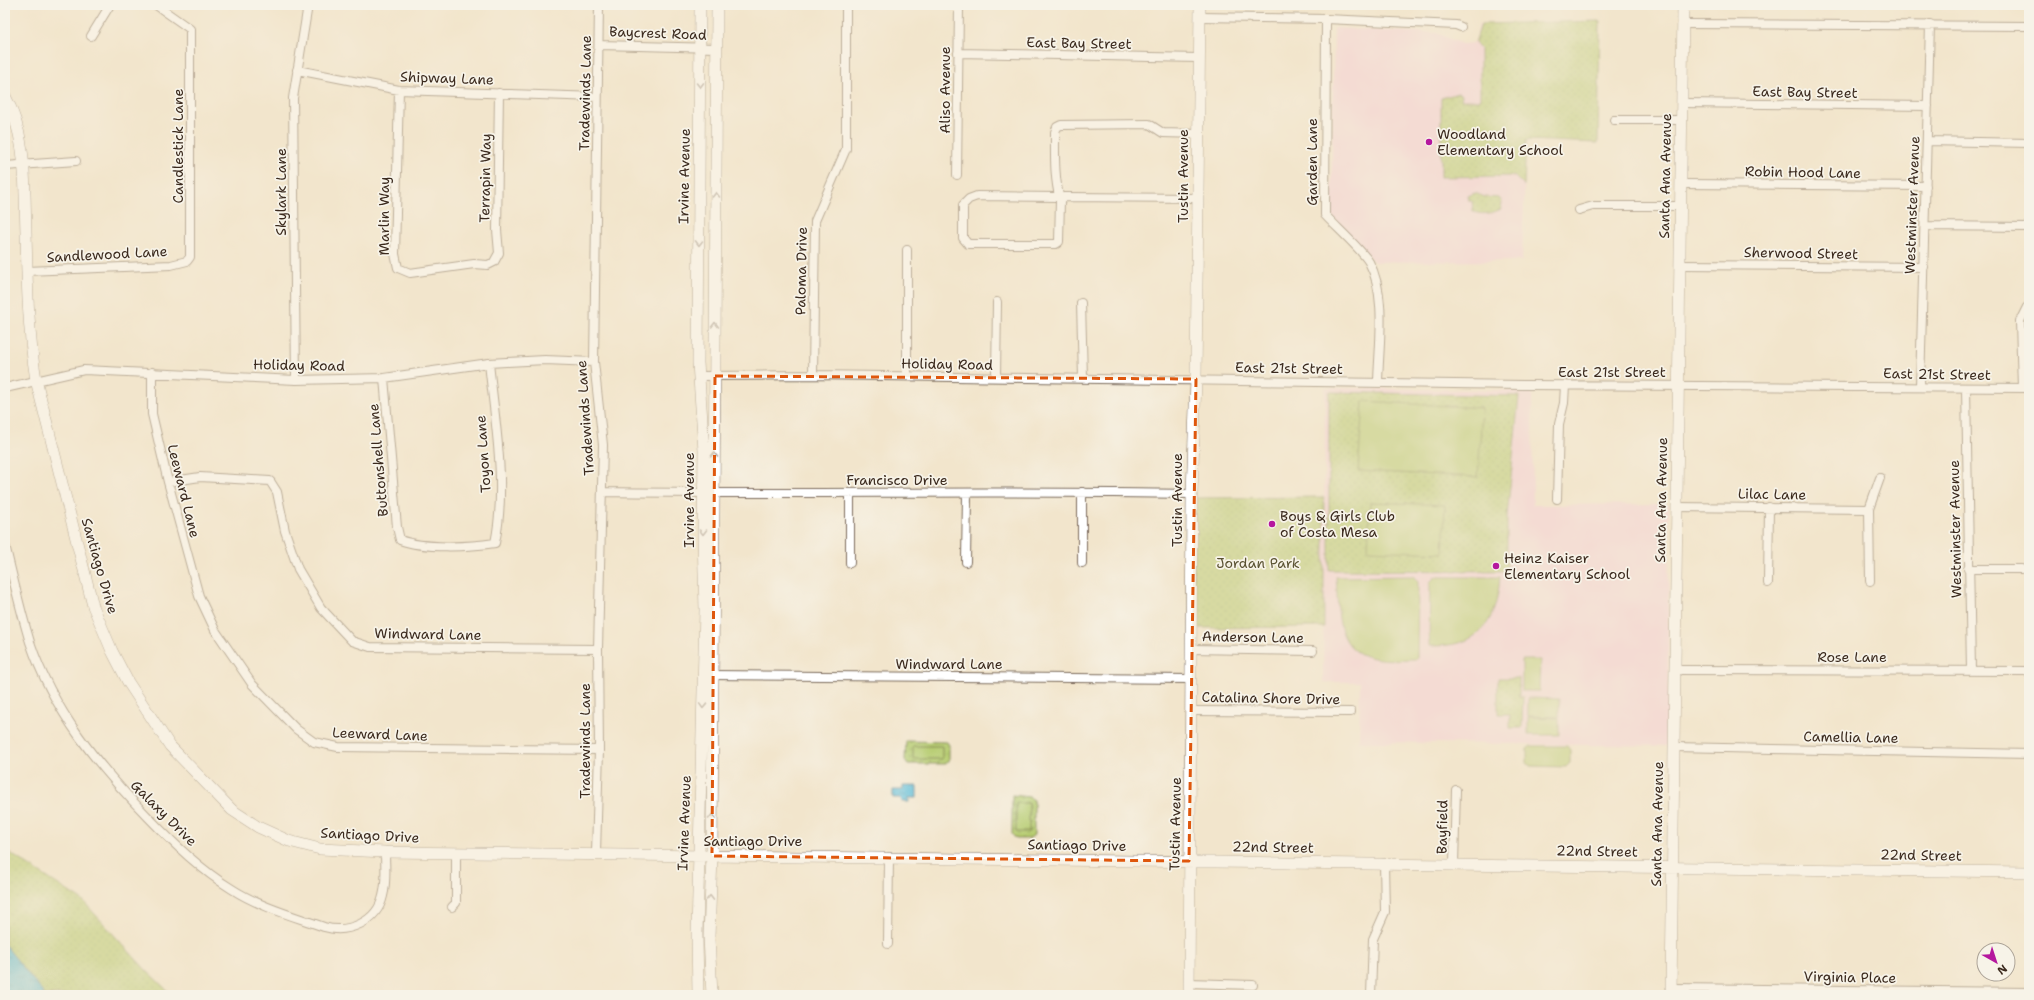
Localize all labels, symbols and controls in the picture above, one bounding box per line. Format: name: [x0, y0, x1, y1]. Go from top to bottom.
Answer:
street label: Baycrest Road: [609, 22, 707, 44]
street label: East Bay Street: [1026, 33, 1132, 53]
street label: Tradewinds Lane: [575, 35, 595, 151]
street label: Aliso Avenue: [936, 46, 954, 134]
street label: Shipway Lane: [400, 67, 494, 89]
one-way arrow: [696, 82, 704, 88]
street label: East Bay Street: [1752, 82, 1858, 102]
street label: Candlestick Lane: [169, 89, 187, 203]
street label: Santa Ana Avenue: [1655, 113, 1675, 239]
street label: Garden Lane: [1303, 118, 1321, 206]
place label: Woodland Elementary School: [1437, 125, 1564, 159]
street label: Irvine Avenue: [674, 128, 694, 224]
street label: Tustin Avenue: [1174, 129, 1192, 223]
street label: Terrapin Way: [475, 133, 495, 223]
street label: Westminster Avenue: [1901, 136, 1923, 274]
marker: Woodland Elementary School: [1424, 137, 1434, 147]
street label: Skylark Lane: [272, 148, 290, 236]
street label: Robin Hood Lane: [1745, 162, 1861, 182]
street label: Marlin Way: [375, 177, 393, 255]
one-way arrow: [712, 192, 720, 198]
street label: Paloma Drive: [791, 227, 811, 315]
one-way arrow: [695, 240, 703, 246]
street label: Sandlewood Lane: [46, 242, 168, 266]
street label: Sherwood Street: [1744, 243, 1858, 263]
one-way arrow: [711, 322, 719, 328]
street label: Holiday Road: [901, 354, 993, 374]
street label: Holiday Road: [253, 355, 345, 375]
street label: East 21st Street: [1235, 358, 1343, 378]
street label: Tradewinds Lane: [572, 360, 598, 476]
street label: East 21st Street: [1558, 363, 1666, 381]
street label: East 21st Street: [1883, 364, 1991, 384]
street label: Buttonshell Lane: [364, 403, 392, 517]
street label: Toyon Lane: [471, 415, 495, 493]
street label: Santa Ana Avenue: [1651, 437, 1671, 563]
street label: Leeward Lane: [164, 442, 204, 540]
street label: Irvine Avenue: [680, 452, 698, 548]
one-way arrow: [710, 452, 718, 458]
street label: Tustin Avenue: [1168, 453, 1186, 547]
street label: Westminster Avenue: [1945, 460, 1965, 598]
street label: Francisco Drive: [846, 471, 948, 489]
street label: Lilac Lane: [1738, 484, 1806, 504]
place label: Boys & Girls Club of Costa Mesa: [1280, 507, 1395, 541]
street label: Santiago Drive: [78, 516, 122, 616]
marker: Boys & Girls Club of Costa Mesa: [1267, 519, 1277, 529]
one-way arrow: [699, 529, 707, 535]
place label: Heinz Kaiser Elementary School: [1504, 549, 1631, 583]
park label: Jordan Park: [1216, 554, 1300, 572]
marker: Heinz Kaiser Elementary School: [1491, 561, 1501, 571]
street label: Windward Lane: [374, 624, 482, 644]
street label: Anderson Lane: [1202, 627, 1304, 647]
street label: Rose Lane: [1817, 648, 1887, 666]
street label: Windward Lane: [895, 655, 1003, 673]
street label: Tradewinds Lane: [576, 683, 594, 799]
street label: Catalina Shore Drive: [1202, 688, 1341, 708]
one-way arrow: [699, 703, 708, 709]
street label: Leeward Lane: [332, 723, 428, 745]
street label: Camellia Lane: [1803, 727, 1899, 747]
street label: Santa Ana Avenue: [1647, 761, 1667, 887]
street label: Irvine Avenue: [673, 775, 695, 871]
street label: Galaxy Drive: [127, 776, 201, 850]
street label: Tustin Avenue: [1165, 777, 1185, 871]
street label: Bayfield: [1433, 800, 1451, 854]
one-way arrow: [708, 814, 716, 820]
street label: Santiago Drive: [320, 823, 420, 847]
street label: Santiago Drive: [704, 832, 803, 850]
street label: Santiago Drive: [1027, 835, 1127, 855]
street label: 22nd Street: [1232, 837, 1314, 857]
street label: 22nd Street: [1556, 841, 1638, 861]
street label: 22nd Street: [1880, 845, 1962, 865]
one-way arrow: [706, 895, 715, 901]
north arrow: [1976, 942, 2016, 982]
text: N: [1994, 961, 2010, 978]
street label: Virginia Place: [1803, 967, 1897, 987]

